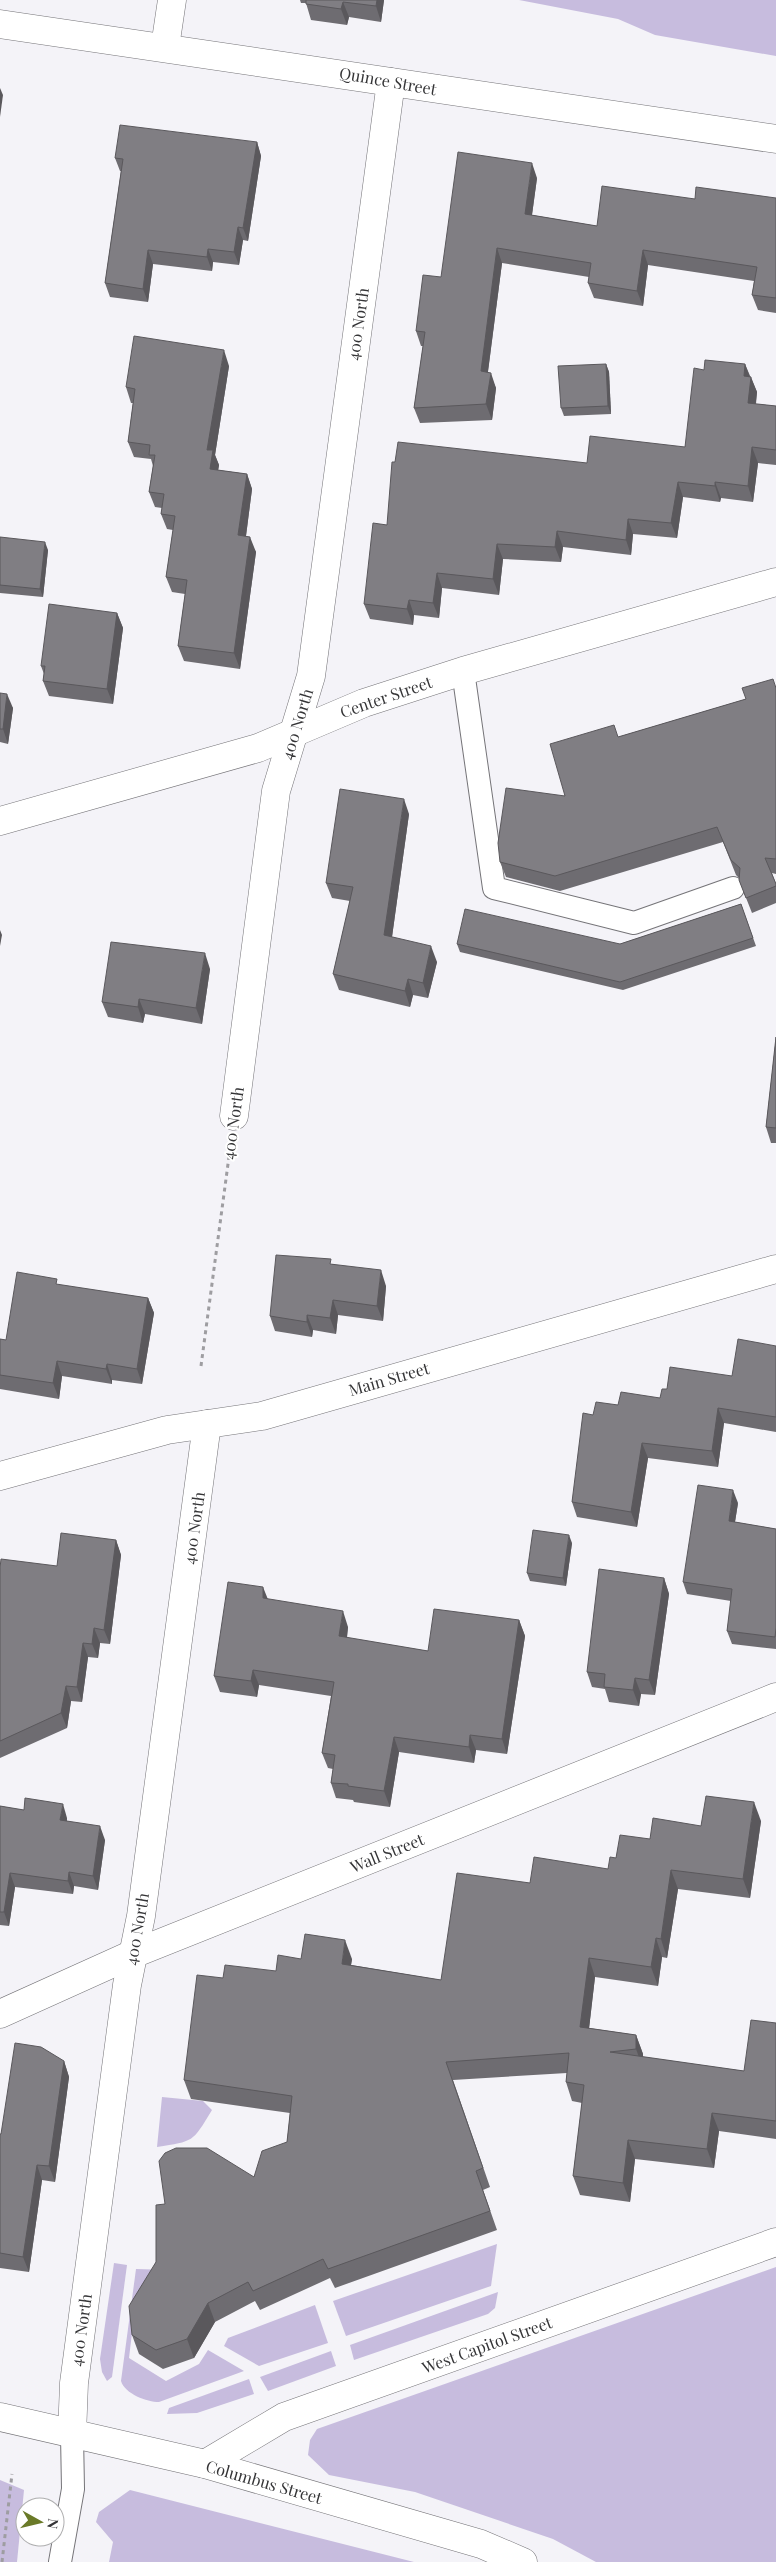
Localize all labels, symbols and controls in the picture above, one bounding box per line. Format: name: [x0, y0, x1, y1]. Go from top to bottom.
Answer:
street label: Quince Street: [338, 62, 439, 99]
street label: 400 North: [342, 286, 373, 362]
street label: Center Street: [337, 671, 435, 722]
street label: 400 North: [276, 685, 317, 762]
street label: 400 North: [217, 1085, 248, 1161]
street label: Main Street: [346, 1357, 432, 1400]
street label: 400 North: [178, 1490, 209, 1566]
street label: Wall Street: [346, 1828, 427, 1877]
street label: 400 North: [120, 1891, 153, 1967]
street label: 400 North: [65, 2292, 96, 2368]
street label: West Capitol Street: [418, 2311, 555, 2378]
street label: Columbus Street: [204, 2455, 325, 2508]
north arrow: [15, 2497, 65, 2547]
text: N: [43, 2518, 63, 2530]

